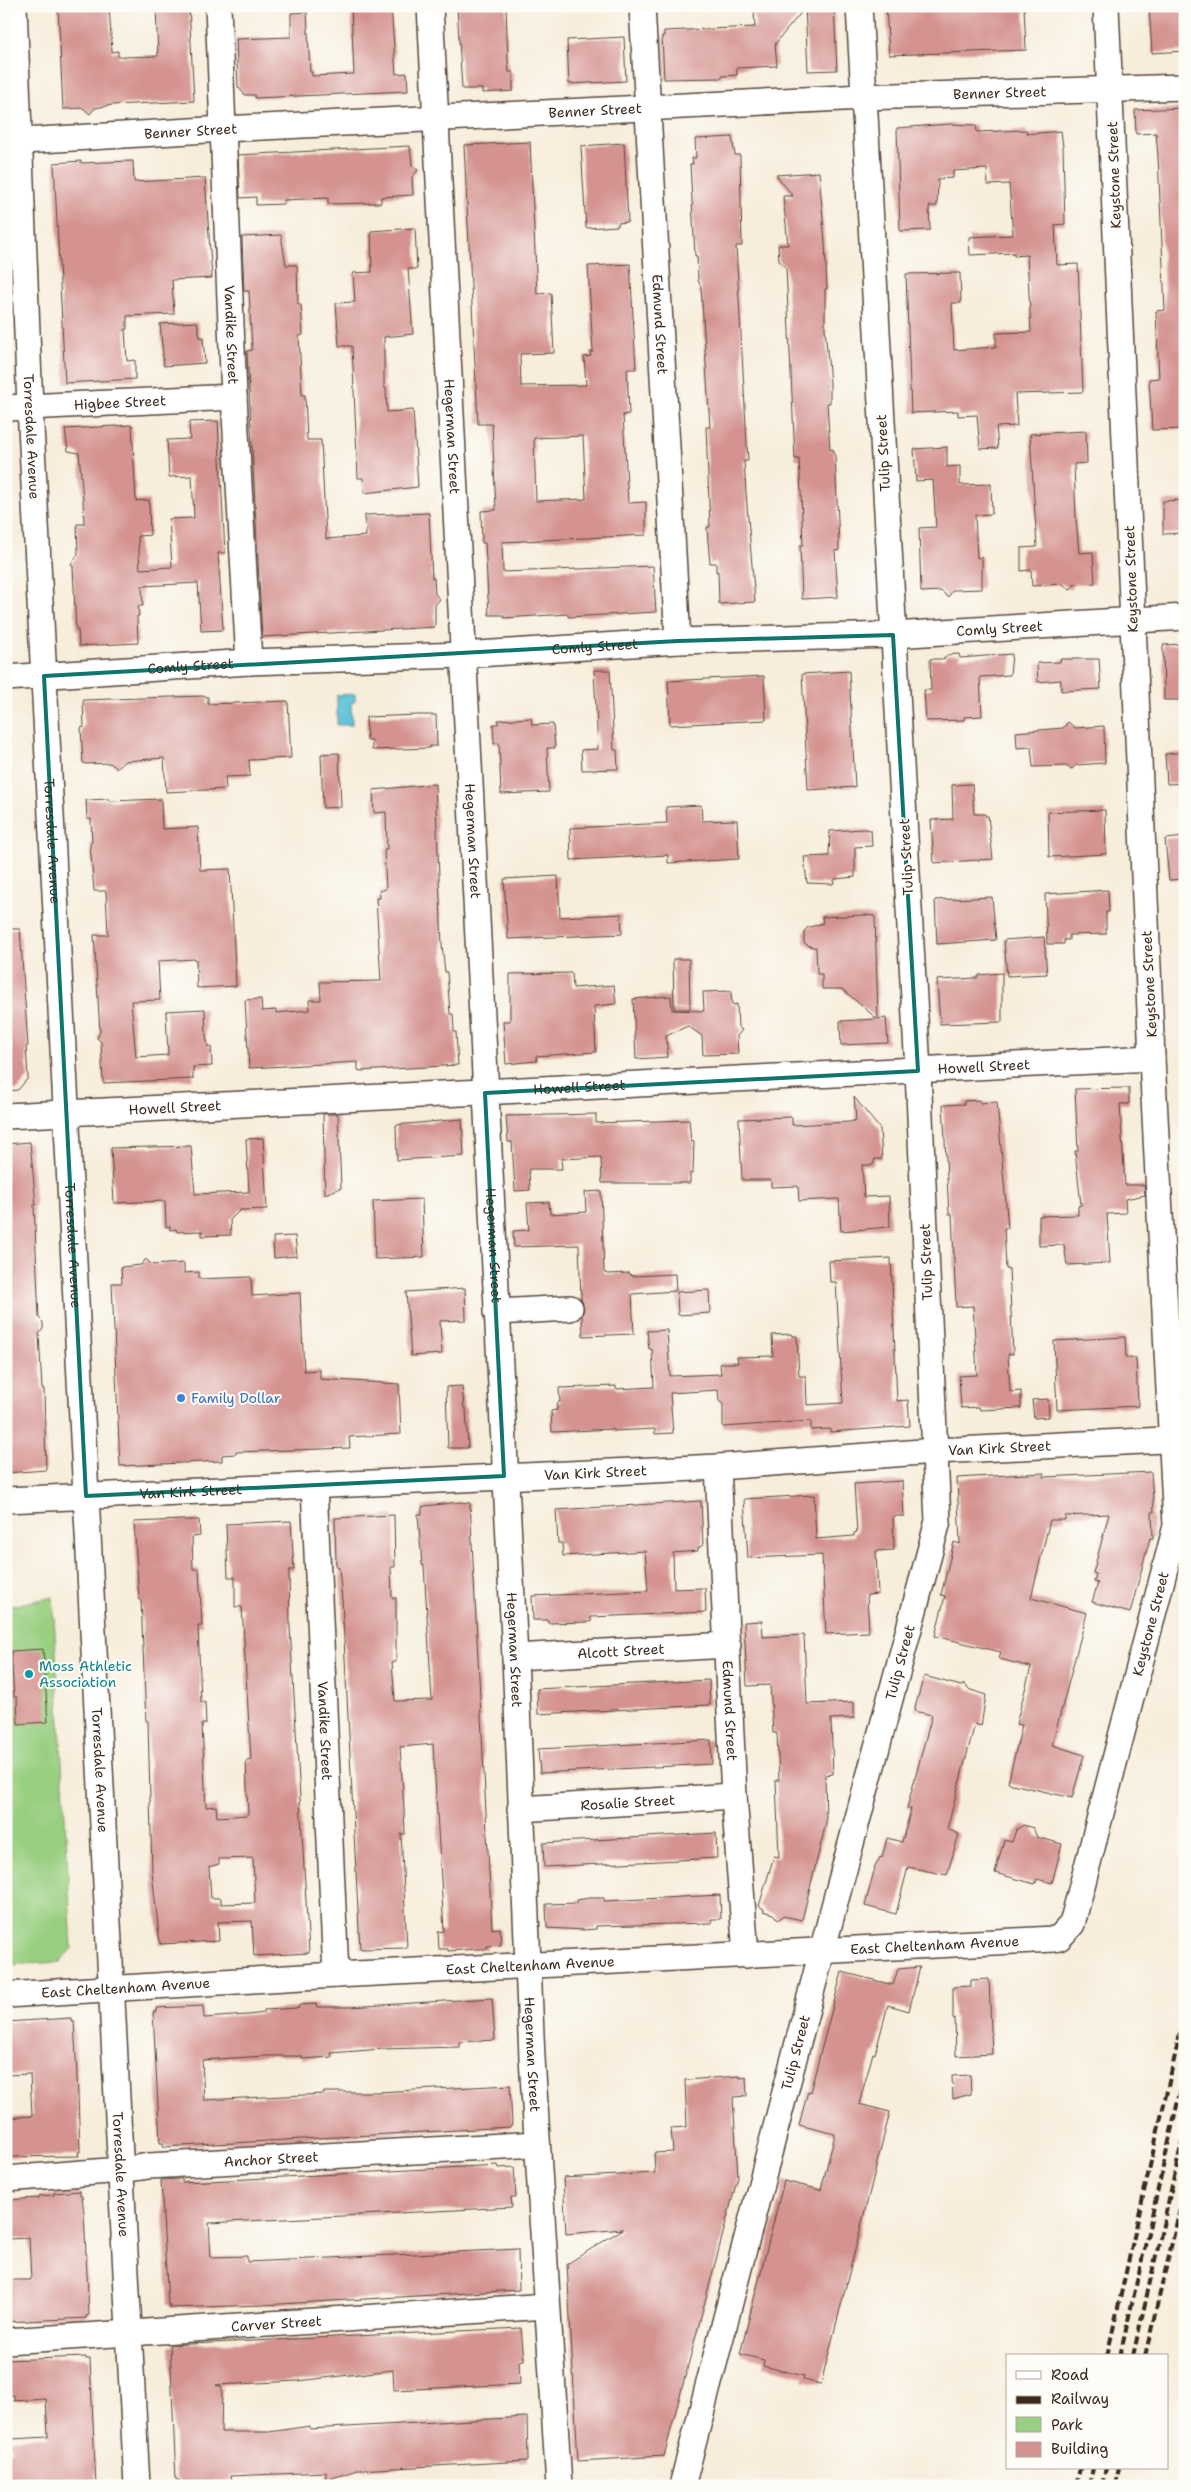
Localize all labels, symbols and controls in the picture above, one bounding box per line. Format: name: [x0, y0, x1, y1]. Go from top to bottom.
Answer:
street label: Benner Street: [953, 82, 1047, 103]
street label: Benner Street: [548, 99, 642, 122]
street label: Benner Street: [144, 119, 238, 143]
street label: Keystone Street: [1103, 121, 1125, 229]
street label: Edmund Street: [648, 274, 672, 375]
street label: Vandike Street: [220, 285, 242, 385]
street label: Torresdale Avenue: [20, 374, 44, 500]
street label: Hegerman Street: [440, 378, 464, 495]
street label: Higbee Street: [73, 391, 166, 414]
street label: Tulip Street: [872, 414, 894, 492]
street label: Keystone Street: [1120, 525, 1142, 633]
street label: Comly Street: [956, 617, 1043, 640]
street label: Comly Street: [551, 635, 639, 658]
street label: Comly Street: [147, 654, 234, 678]
street label: Torresdale Avenue: [40, 778, 65, 904]
street label: Hegerman Street: [461, 783, 485, 899]
street label: Tulip Street: [895, 818, 917, 896]
street label: Keystone Street: [1137, 930, 1161, 1038]
street label: Howell Street: [937, 1055, 1031, 1078]
street label: Howell Street: [533, 1076, 626, 1098]
street label: Howell Street: [128, 1096, 222, 1119]
street label: Torresdale Avenue: [61, 1182, 85, 1309]
street label: Hegerman Street: [482, 1187, 506, 1304]
street label: Tulip Street: [916, 1223, 936, 1301]
place label: Family Dollar: [191, 1389, 281, 1407]
marker: Family Dollar: [175, 1392, 187, 1404]
street label: Van Kirk Street: [948, 1436, 1051, 1459]
street label: Van Kirk Street: [543, 1461, 647, 1484]
street label: Van Kirk Street: [139, 1480, 243, 1503]
street label: Keystone Street: [1128, 1570, 1173, 1678]
street label: Hegerman Street: [503, 1592, 526, 1708]
street label: Tulip Street: [881, 1623, 919, 1702]
street label: Alcott Street: [577, 1640, 665, 1662]
place label: Moss Athletic Association: [39, 1657, 132, 1691]
street label: Edmund Street: [718, 1660, 741, 1761]
marker: Moss Athletic Association: [23, 1668, 35, 1680]
street label: Vandike Street: [314, 1681, 336, 1781]
street label: Torresdale Avenue: [88, 1707, 112, 1833]
street label: Rosalie Street: [580, 1791, 676, 1814]
street label: East Cheltenham Avenue: [850, 1932, 1020, 1958]
street label: East Cheltenham Avenue: [445, 1952, 615, 1978]
street label: East Cheltenham Avenue: [41, 1974, 211, 2002]
street label: Hegerman Street: [520, 1996, 544, 2113]
street label: Tulip Street: [777, 2013, 814, 2092]
street label: Torresdale Avenue: [109, 2111, 133, 2238]
street label: Anchor Street: [223, 2147, 319, 2171]
street label: Carver Street: [230, 2312, 322, 2335]
legend: [1006, 2354, 1168, 2470]
text: Road: [1051, 2365, 1089, 2385]
text: Railway: [1051, 2389, 1109, 2409]
text: Park: [1051, 2415, 1083, 2435]
text: Building: [1051, 2439, 1108, 2459]

